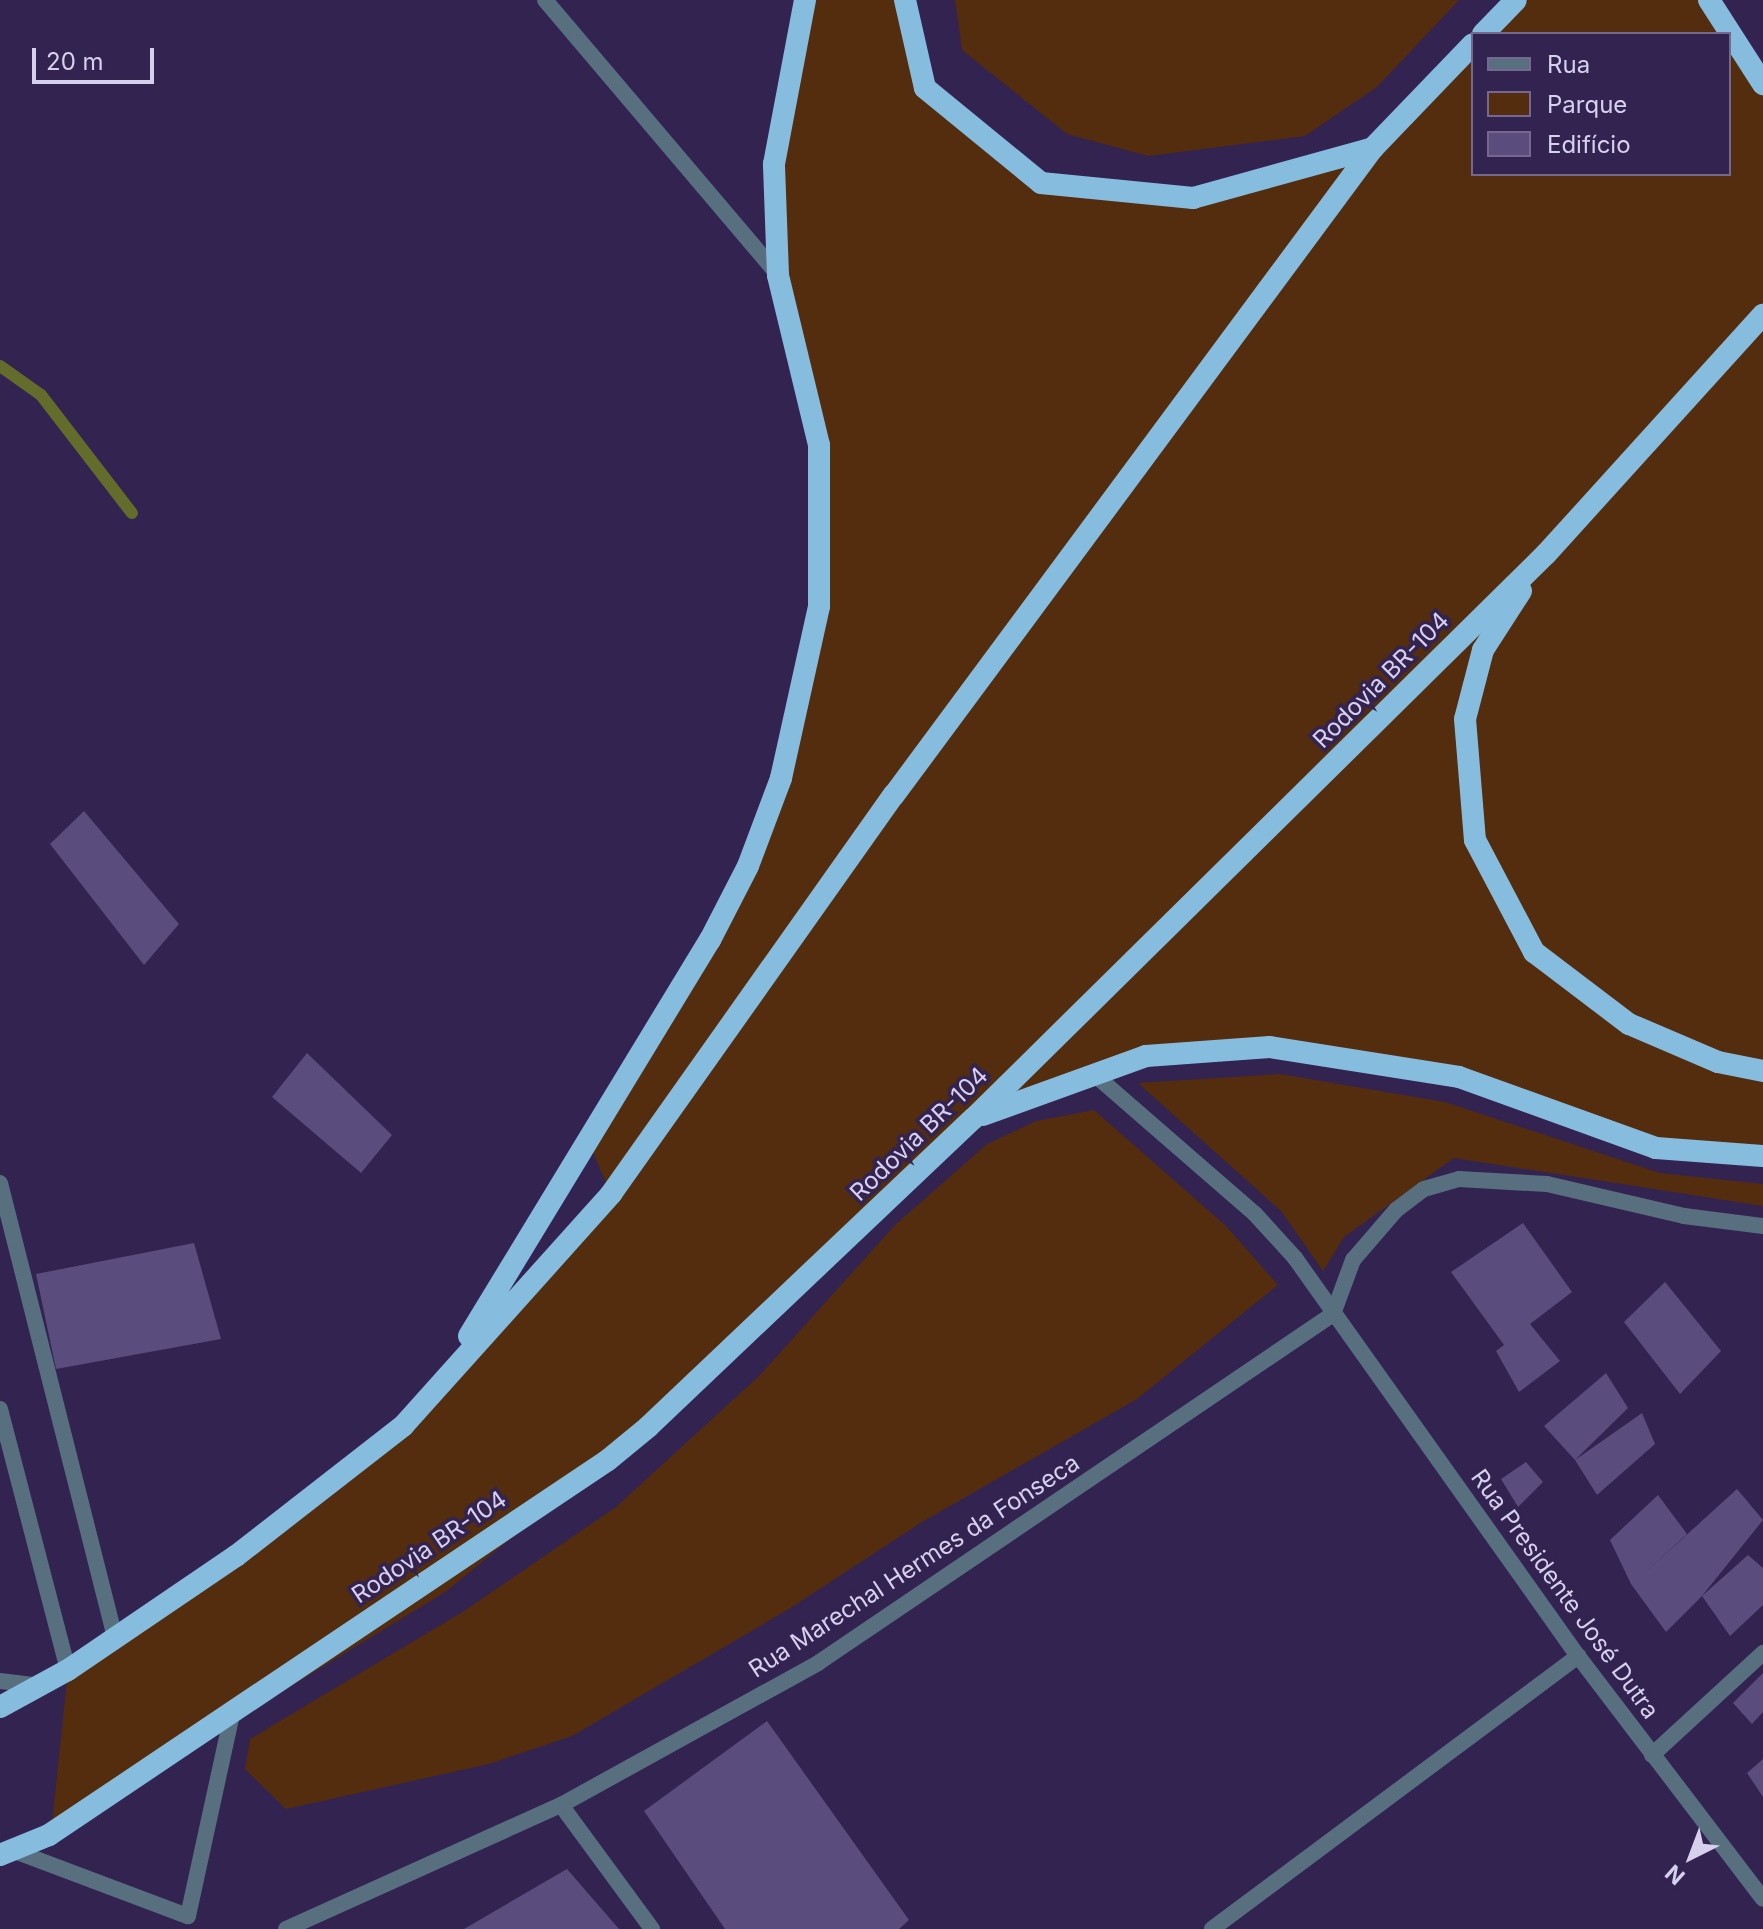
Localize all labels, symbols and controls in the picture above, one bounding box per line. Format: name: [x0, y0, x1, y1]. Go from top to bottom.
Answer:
scale bar: [36, 32, 158, 82]
legend: [1471, 32, 1731, 176]
text: 20 m: [46, 47, 104, 76]
text: Rua: [1547, 50, 1590, 79]
text: Parque: [1547, 90, 1627, 119]
text: Edifício: [1547, 130, 1631, 159]
street label: Rodovia BR-104: [1307, 606, 1455, 754]
street label: Rodovia BR-104: [844, 1061, 994, 1207]
street label: Rua Marechal Hermes da Fonseca: [743, 1448, 1085, 1684]
street label: Rua Presidente José Dutra: [1465, 1464, 1665, 1724]
street label: Rodovia BR-104: [346, 1485, 512, 1609]
north arrow: [1651, 1817, 1731, 1897]
text: N: [1660, 1860, 1690, 1890]

